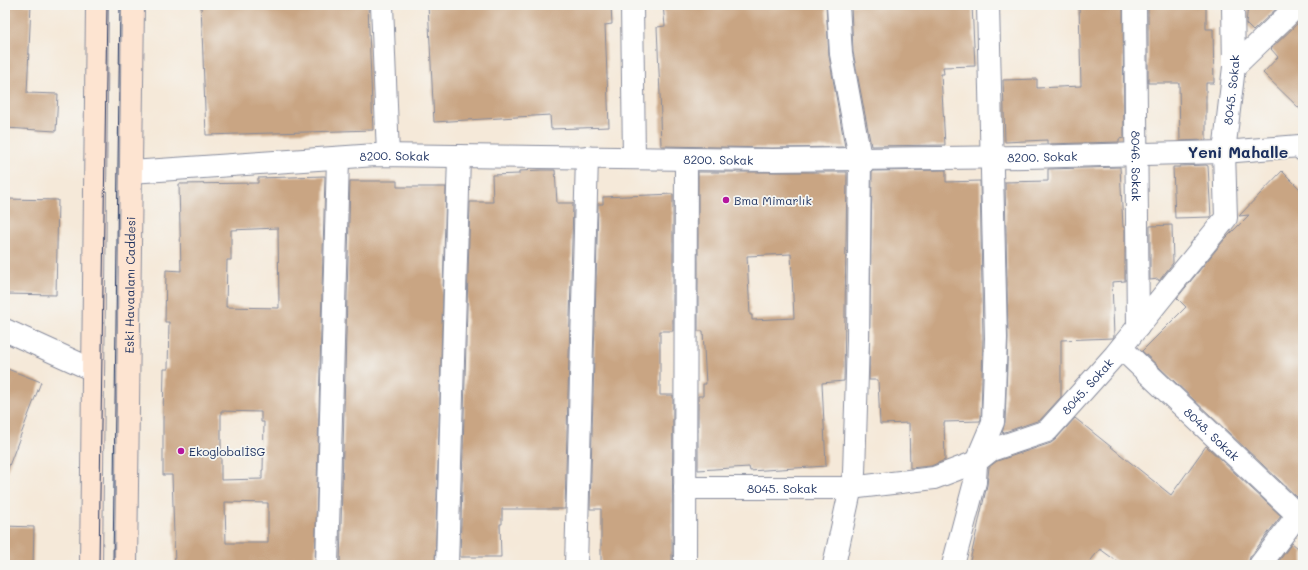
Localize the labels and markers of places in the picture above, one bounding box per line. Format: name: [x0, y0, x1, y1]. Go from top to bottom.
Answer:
place label: Bma Mimarlık: [734, 192, 812, 208]
marker: Bma Mimarlık: [721, 195, 731, 205]
place label: EkoglobalİSG: [189, 443, 266, 459]
marker: EkoglobalİSG: [176, 446, 186, 456]

